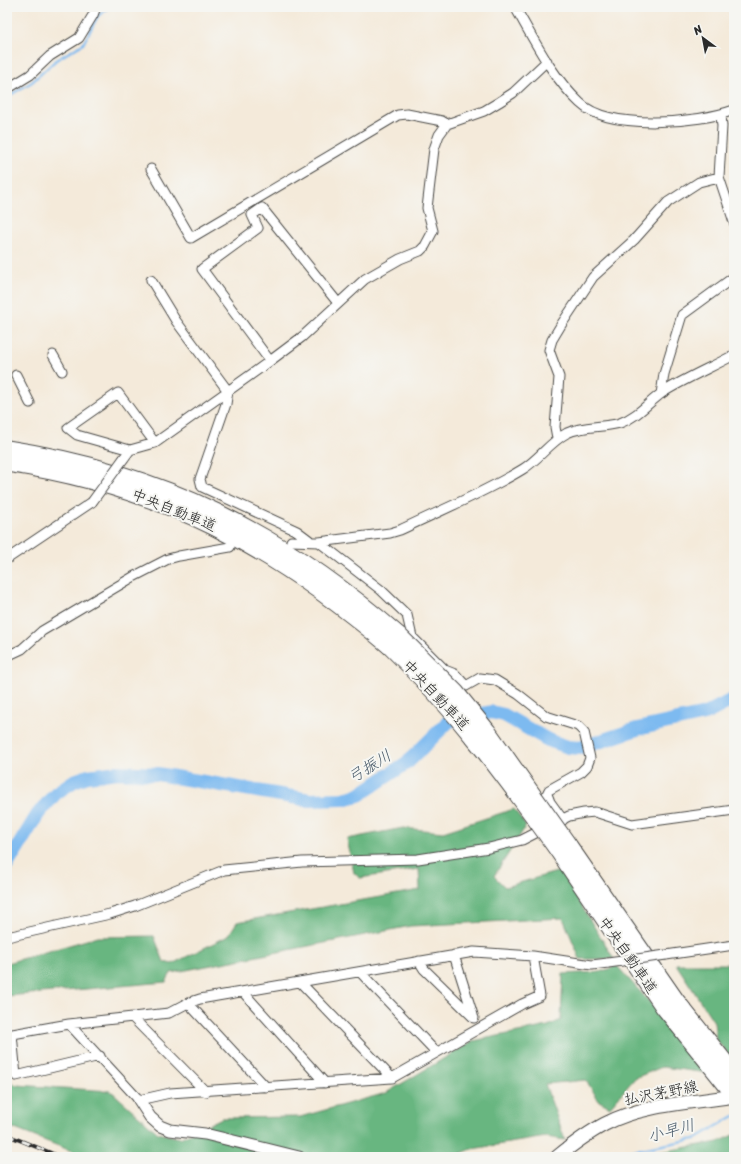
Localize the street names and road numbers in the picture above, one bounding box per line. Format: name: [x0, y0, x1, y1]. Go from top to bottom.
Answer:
street label: 中央自動車道: [127, 481, 221, 539]
street label: 中央自動車道: [396, 653, 476, 737]
street label: 中央自動車道: [592, 911, 664, 999]
street label: 払沢茅野線: [622, 1073, 700, 1113]

